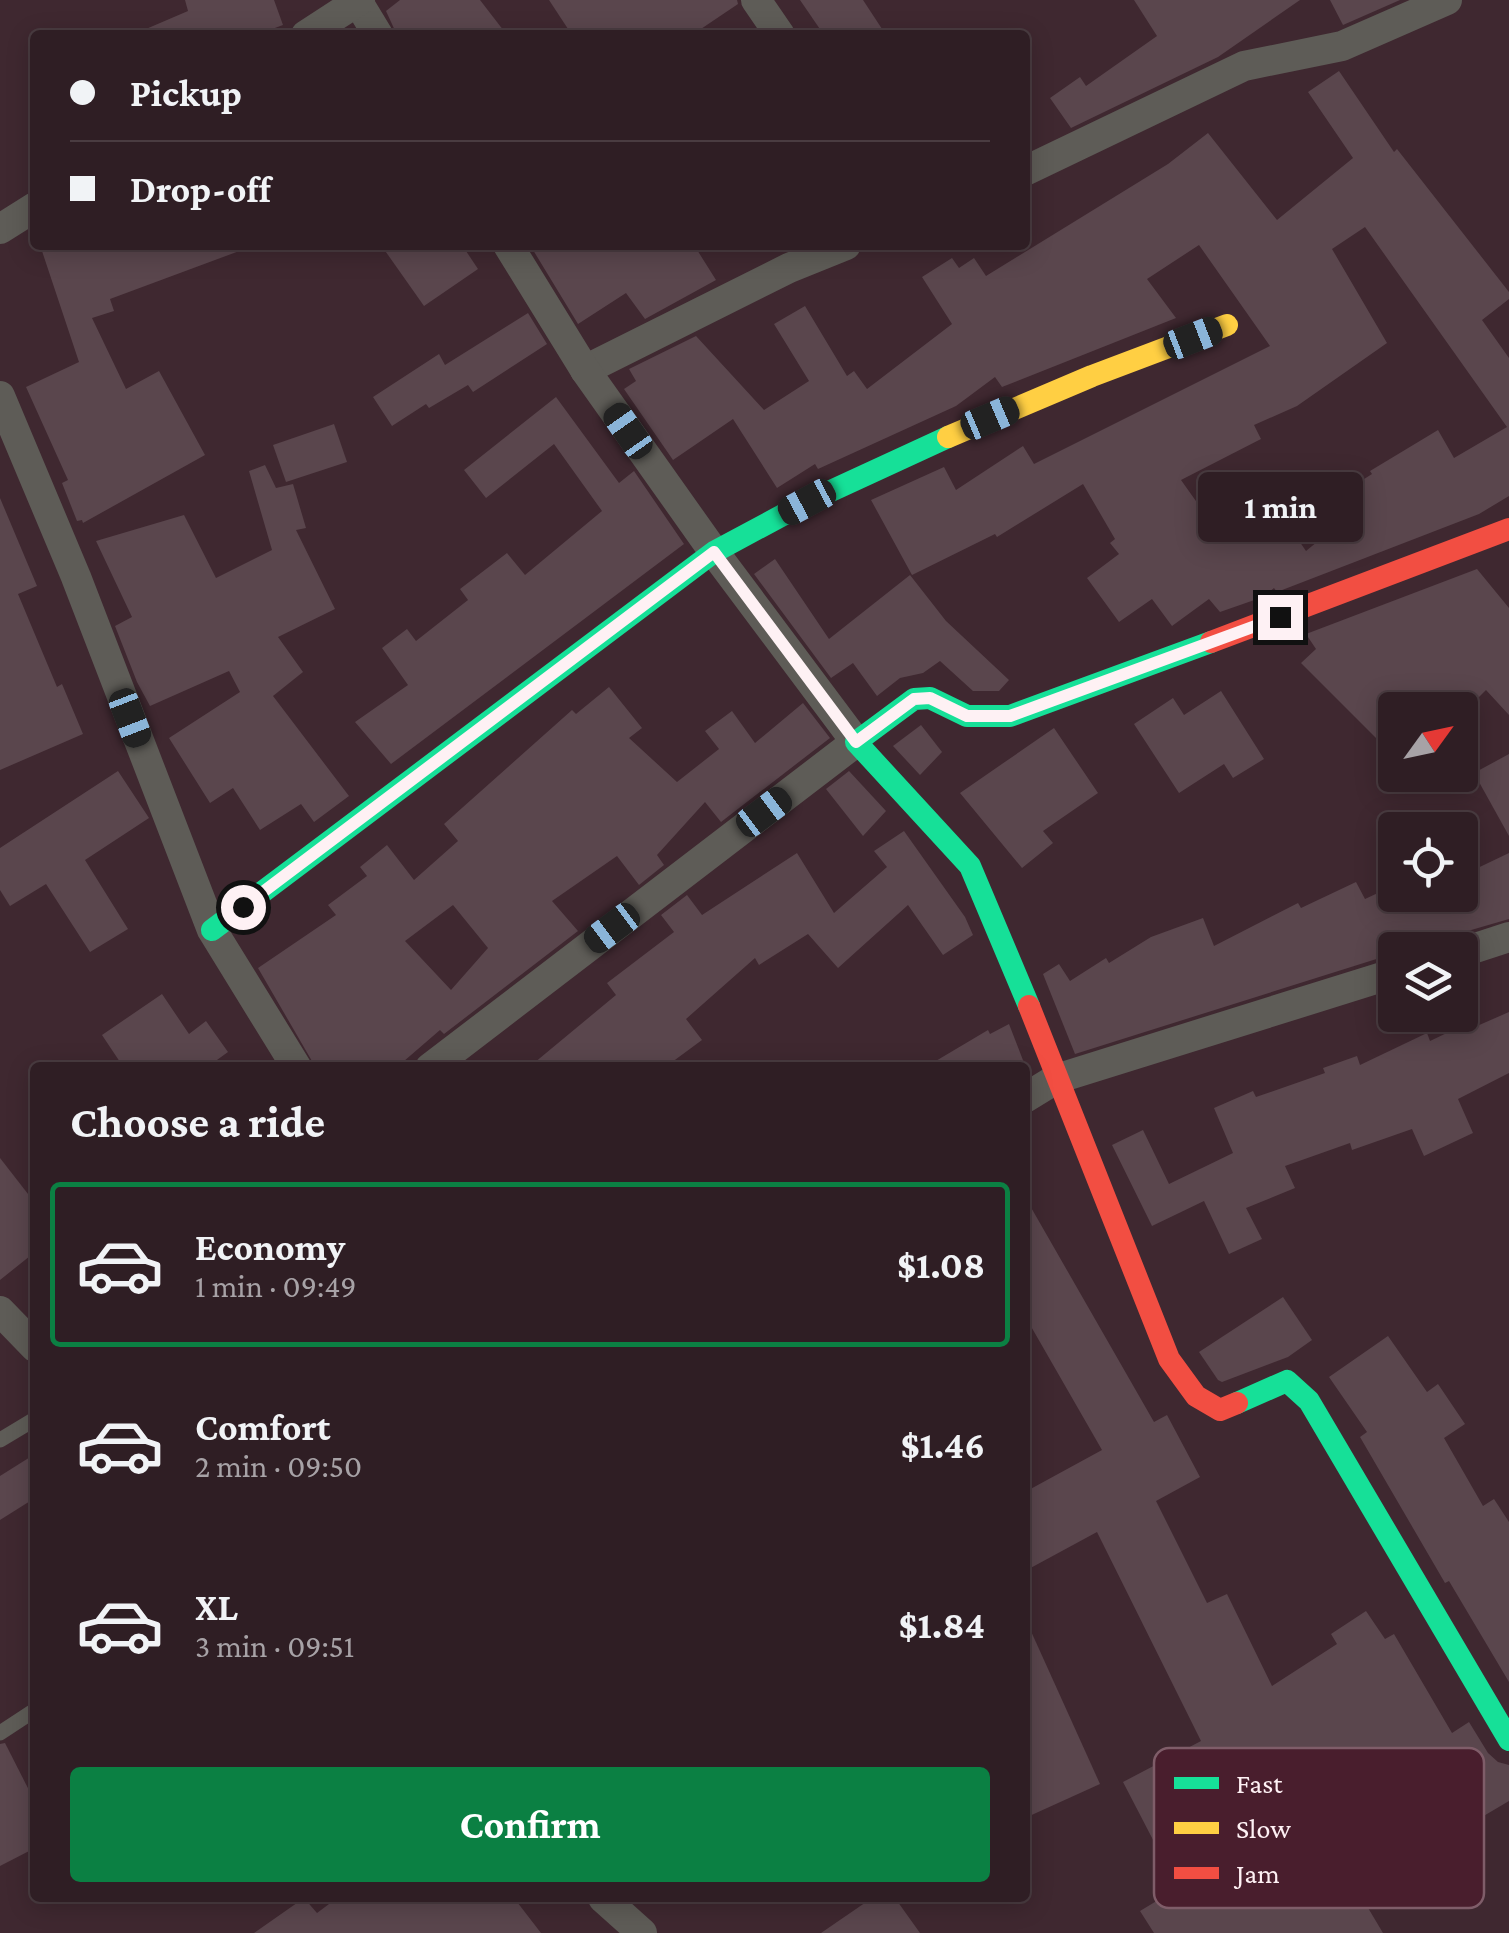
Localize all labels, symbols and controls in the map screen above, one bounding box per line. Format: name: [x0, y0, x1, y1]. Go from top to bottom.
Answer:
text: Pickup: [130, 72, 242, 114]
text: Drop-off: [130, 168, 271, 210]
car: [1160, 313, 1226, 363]
car: [957, 392, 1023, 444]
car: [599, 398, 657, 464]
callout: 1 min: [1198, 472, 1362, 542]
car: [773, 475, 841, 529]
text: 1 min: [1244, 489, 1317, 525]
route end: [1258, 595, 1303, 640]
car: [105, 685, 155, 751]
north arrow: [1378, 692, 1478, 792]
map controls: [1378, 692, 1478, 1032]
car: [731, 782, 797, 842]
button: locate: [1378, 812, 1478, 912]
route start: [221, 885, 266, 930]
car: [579, 898, 645, 958]
button: layers: [1378, 932, 1478, 1032]
text: Choose a ride: [70, 1097, 325, 1147]
icon: car: [75, 1220, 165, 1310]
text: Economy: [195, 1226, 345, 1268]
text: $1.08: [897, 1244, 985, 1286]
text: 1 min · 09:49: [195, 1268, 357, 1304]
icon: car: [75, 1400, 165, 1490]
text: Comfort: [195, 1406, 331, 1448]
text: $1.46: [901, 1424, 985, 1466]
text: 2 min · 09:50: [195, 1448, 362, 1484]
icon: car: [75, 1580, 165, 1670]
text: XL: [195, 1586, 238, 1628]
text: $1.84: [899, 1604, 985, 1646]
text: 3 min · 09:51: [195, 1628, 354, 1664]
legend: [1154, 1748, 1484, 1908]
button: Confirm: [70, 1767, 990, 1882]
text: Fast: [1236, 1768, 1283, 1799]
text: Slow: [1236, 1813, 1291, 1844]
text: Jam: [1233, 1858, 1280, 1889]

